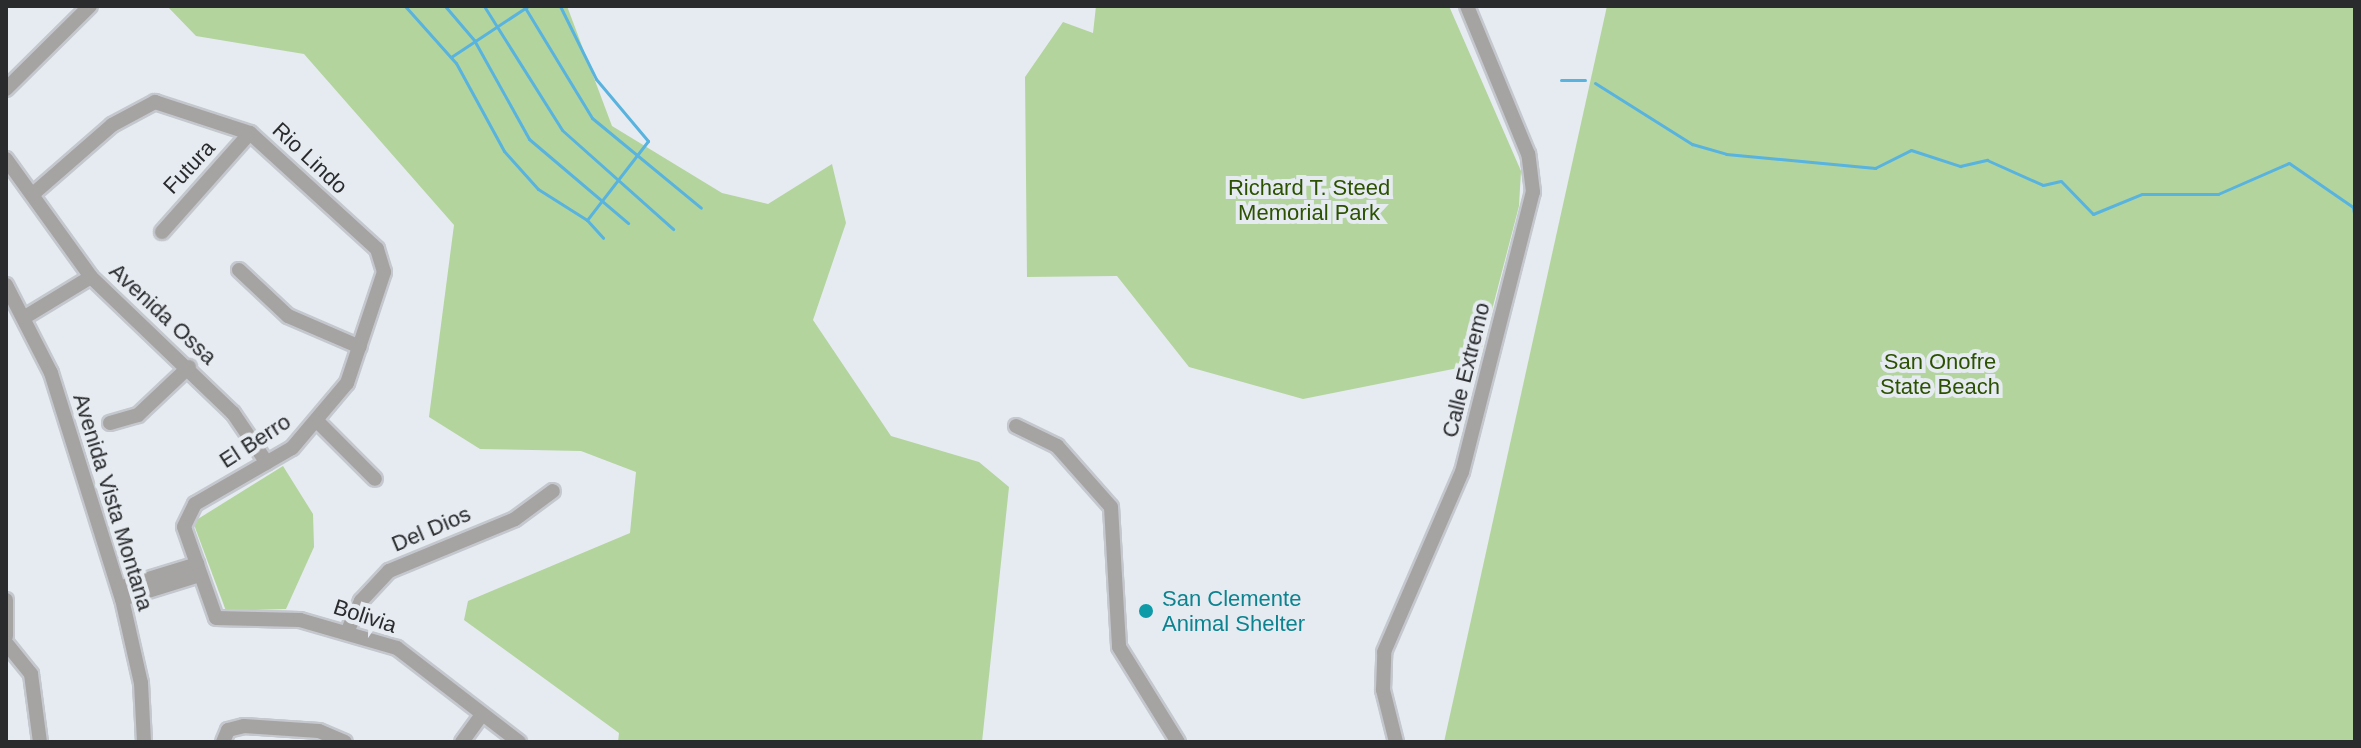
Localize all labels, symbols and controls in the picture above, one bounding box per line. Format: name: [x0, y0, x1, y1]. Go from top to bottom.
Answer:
street label: Rio Lindo: [267, 117, 353, 199]
street label: Futura: [158, 135, 220, 199]
park label: Richard T. Steed Memorial Park: [1228, 174, 1390, 226]
street label: Avenida Ossa: [104, 258, 222, 370]
street label: Calle Extremo: [1436, 300, 1496, 440]
park label: San Onofre State Beach: [1880, 348, 2000, 400]
street label: Avenida Vista Montana: [67, 390, 159, 614]
street label: El Berro: [214, 408, 296, 474]
street label: Del Dios: [388, 501, 474, 557]
place label: San Clemente Animal Shelter: [1162, 585, 1305, 636]
street label: Bolivia: [330, 593, 400, 639]
marker: San Clemente Animal Shelter: [1137, 602, 1155, 620]

